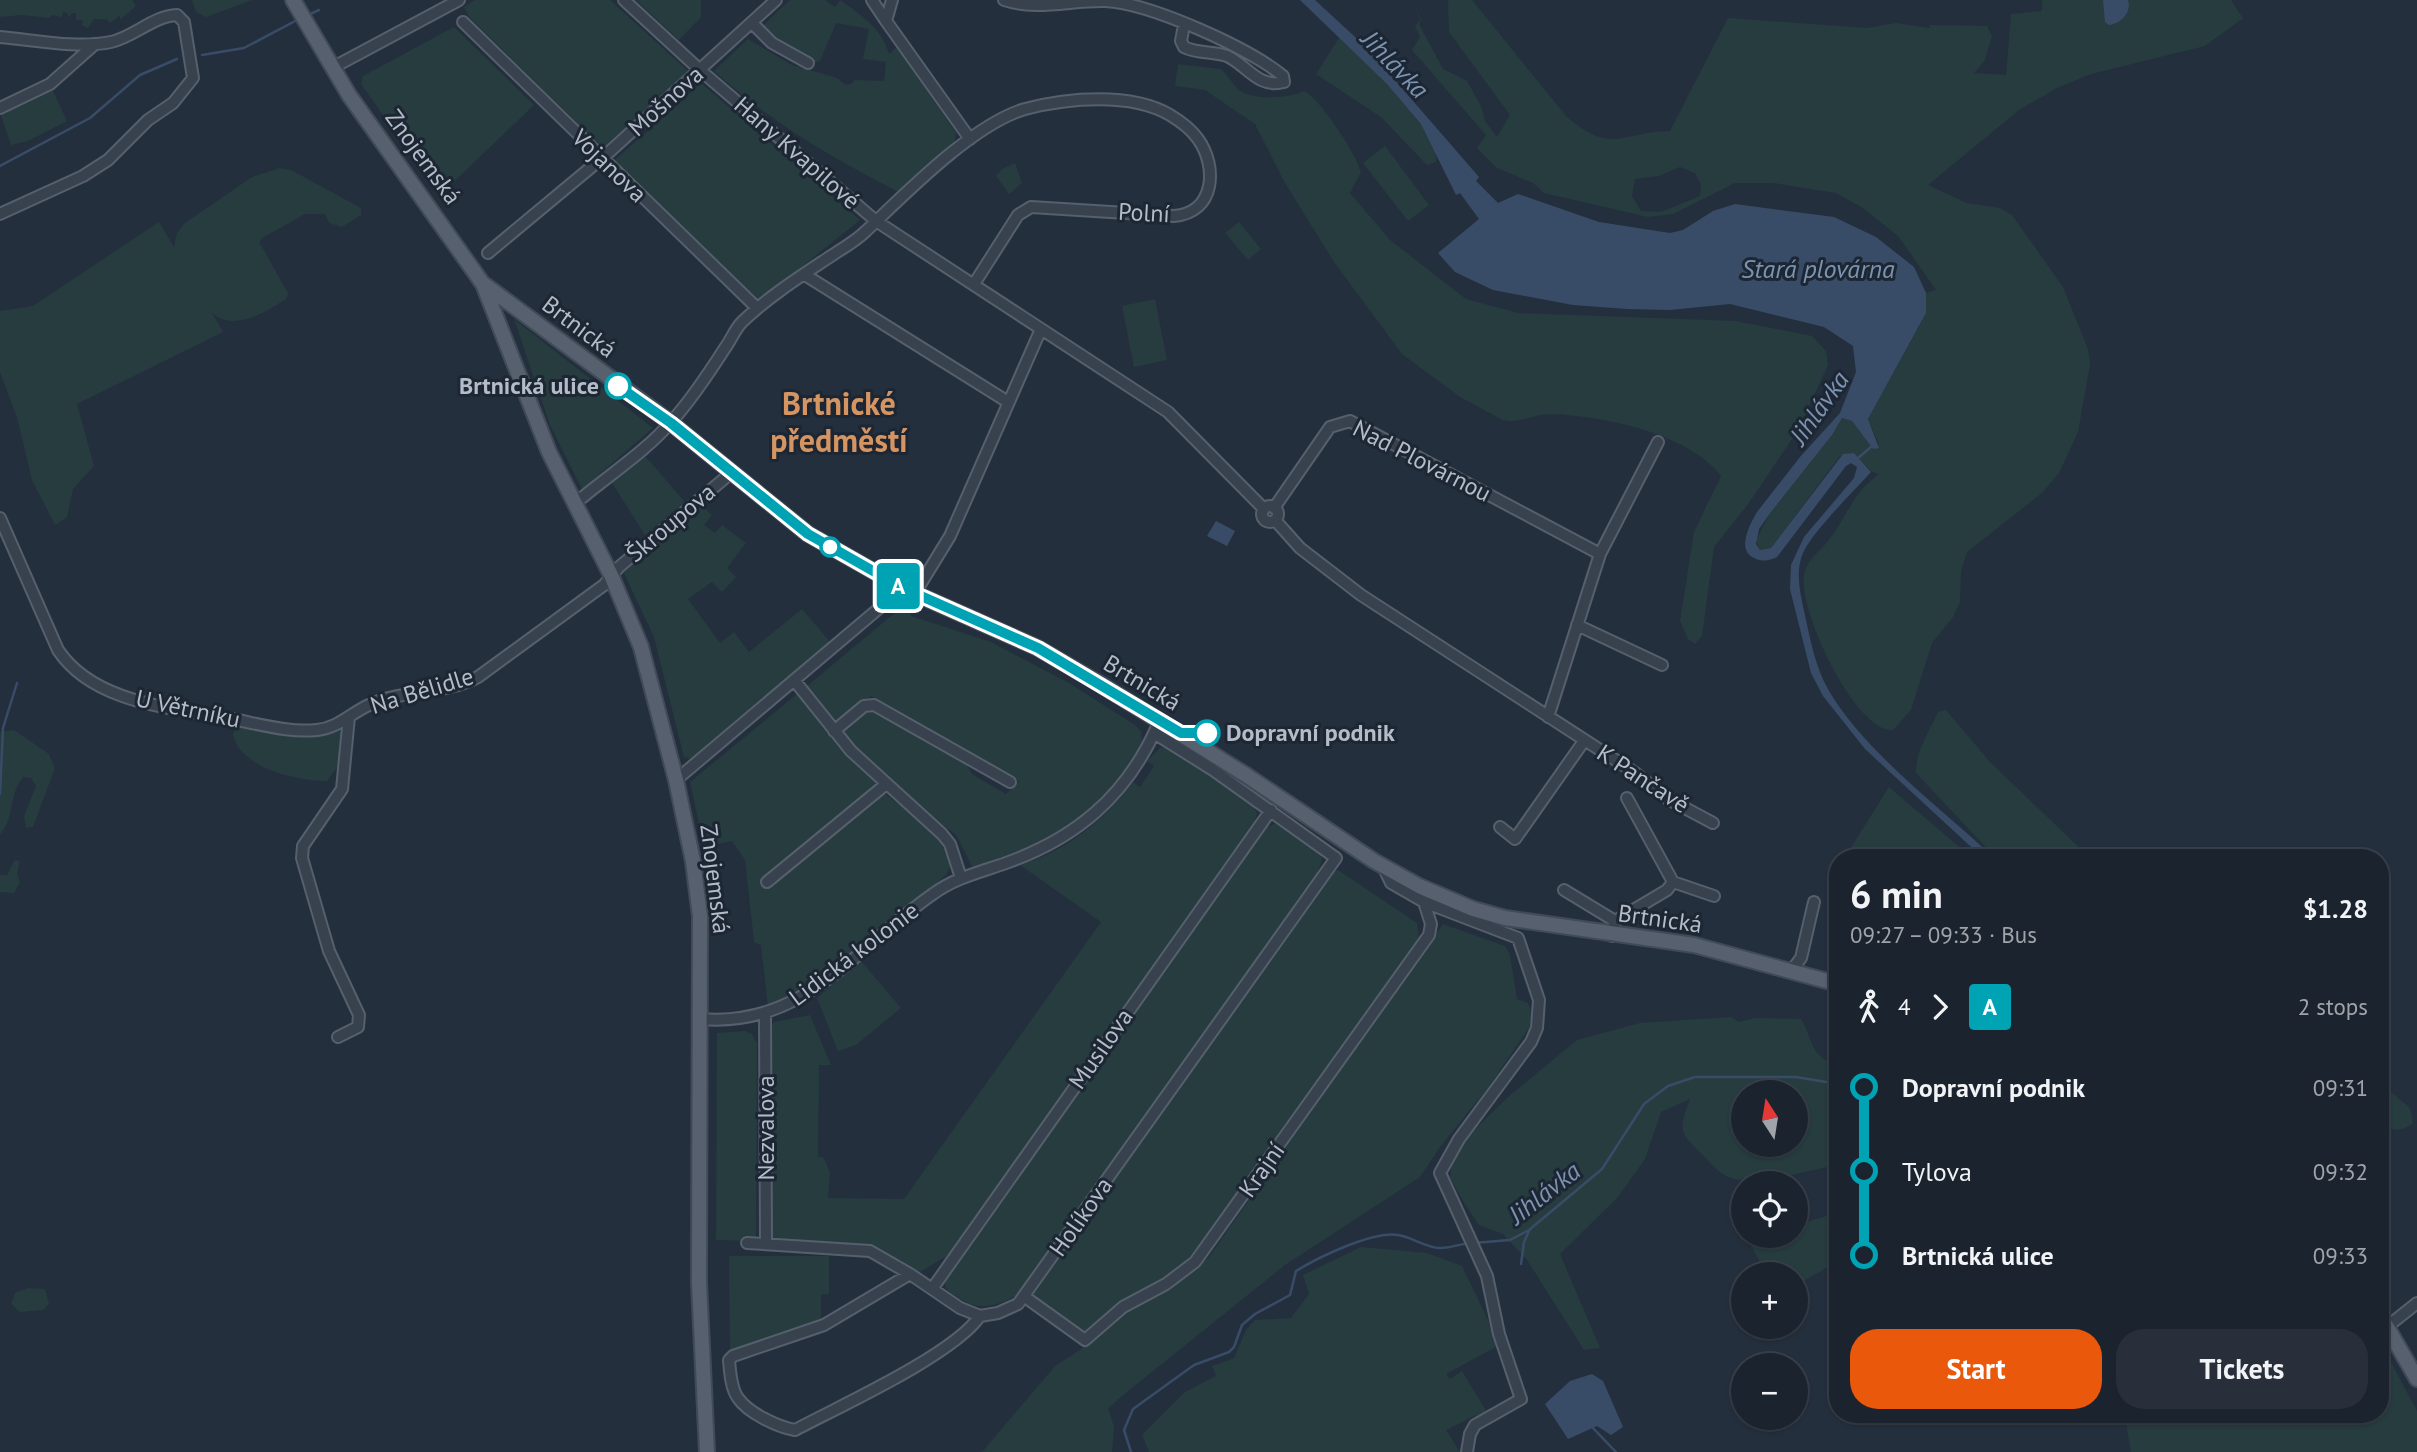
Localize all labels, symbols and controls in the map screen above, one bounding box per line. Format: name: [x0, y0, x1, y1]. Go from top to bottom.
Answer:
water label: Jihlávka: [1353, 21, 1436, 105]
street label: Mošnova: [621, 59, 710, 143]
street label: Hany Kvapilové: [728, 89, 867, 216]
street label: Znojemská: [378, 103, 468, 210]
street label: Vojanova: [565, 122, 653, 209]
street label: Polní: [1117, 196, 1171, 229]
water label: Stará plovárna: [1741, 252, 1895, 285]
street label: Brtnická: [536, 289, 623, 365]
water label: Jihlávka: [1780, 364, 1856, 453]
place label: Brtnická ulice: [459, 370, 599, 401]
marker: Brtnická ulice: [605, 373, 631, 399]
district label: Brtnické předměstí: [770, 382, 908, 461]
street label: Nad Plovárnou: [1348, 412, 1497, 509]
street label: Škroupova: [620, 476, 722, 569]
unlabelled marker: [820, 537, 840, 557]
line badge: A: [875, 563, 921, 609]
text: A: [891, 570, 905, 601]
street label: Brtnická: [1098, 647, 1187, 718]
street label: Na Bělidle: [367, 660, 477, 721]
street label: U Větrníku: [133, 682, 243, 735]
place label: Dopravní podnik: [1226, 717, 1395, 748]
marker: Dopravní podnik: [1194, 720, 1220, 746]
street label: K Pančavě: [1591, 737, 1695, 820]
street label: Znojemská: [693, 822, 738, 935]
text: 6 min: [1850, 869, 1943, 918]
text: $1.28: [2303, 892, 2368, 925]
street label: Lidická kolonie: [783, 895, 925, 1012]
street label: Brtnická: [1616, 897, 1704, 940]
text: 09:27 – 09:33 · Bus: [1850, 920, 2037, 949]
icon: walk: [1850, 988, 1888, 1026]
icon: forward: [1921, 988, 1959, 1026]
text: A: [1983, 991, 1997, 1022]
text: 4: [1898, 992, 1911, 1021]
text: 2 stops: [2298, 992, 2368, 1021]
street label: Musilova: [1062, 1002, 1140, 1095]
text: Dopravní podnik: [1902, 1071, 2085, 1104]
text: 09:31: [2313, 1073, 2368, 1102]
street label: Nezvalova: [750, 1075, 781, 1181]
north arrow: [1731, 1080, 1808, 1157]
map controls: [1731, 1080, 1808, 1430]
street label: Krajní: [1232, 1136, 1291, 1203]
water label: Jihlávka: [1499, 1154, 1587, 1232]
text: Tylova: [1902, 1155, 1972, 1188]
text: 09:32: [2313, 1157, 2368, 1186]
street label: Holíkova: [1042, 1171, 1119, 1262]
button: locate: [1731, 1171, 1808, 1248]
text: Brtnická ulice: [1902, 1239, 2054, 1272]
text: 09:33: [2313, 1241, 2368, 1270]
button: +: [1731, 1262, 1808, 1339]
button: Start: [1850, 1329, 2102, 1409]
button: Tickets: [2116, 1329, 2368, 1409]
button: −: [1731, 1353, 1808, 1430]

